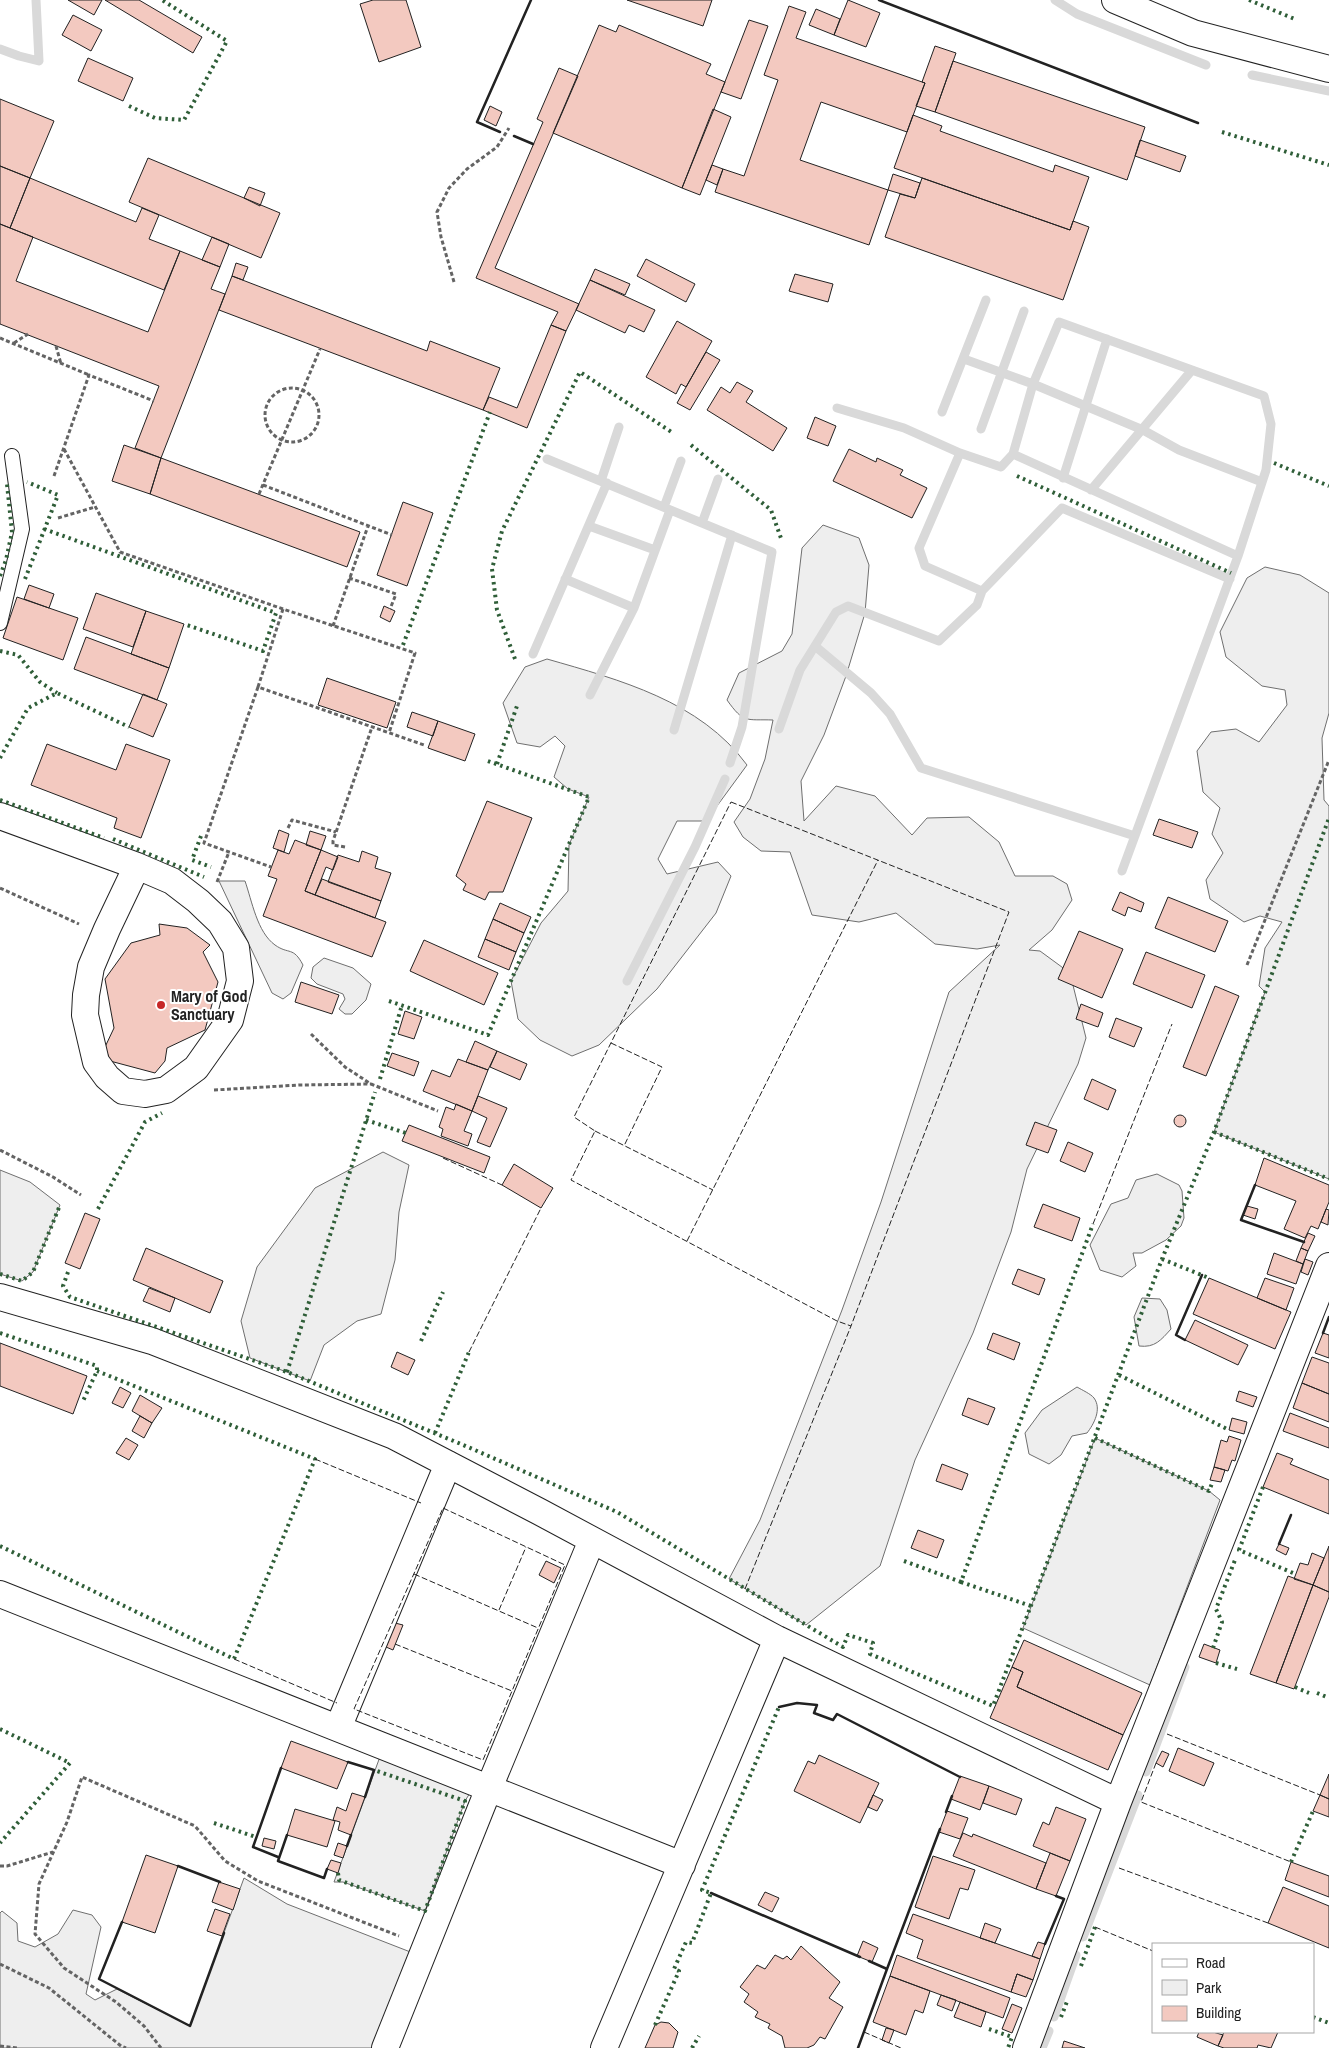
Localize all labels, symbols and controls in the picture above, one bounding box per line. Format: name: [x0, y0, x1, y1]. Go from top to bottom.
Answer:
place label: Mary of God Sanctuary: [171, 985, 248, 1025]
marker: Mary of God Sanctuary: [155, 999, 167, 1011]
legend: [1152, 1943, 1314, 2033]
text: Road: [1196, 1952, 1225, 1973]
text: Park: [1196, 1977, 1222, 1998]
text: Building: [1196, 2002, 1241, 2023]

